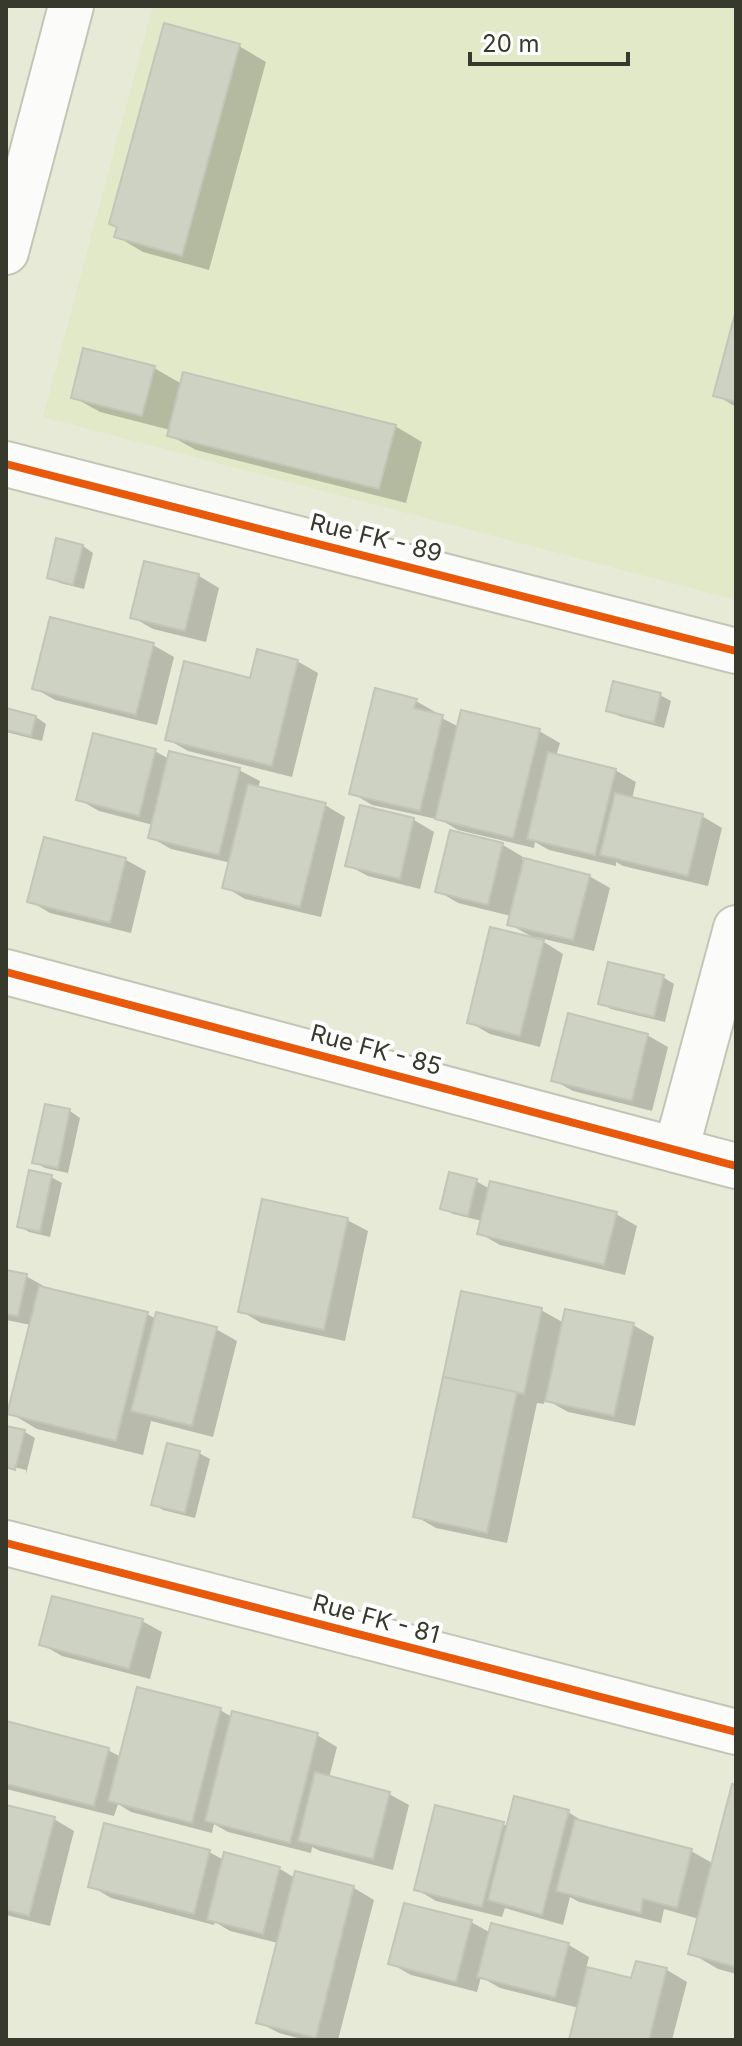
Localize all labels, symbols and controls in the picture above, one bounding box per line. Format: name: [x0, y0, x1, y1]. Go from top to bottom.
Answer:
scale bar: [470, 16, 628, 66]
text: 20 m: [482, 29, 540, 58]
street label: Rue FK - 89: [307, 507, 445, 568]
street label: Rue FK - 85: [307, 1018, 445, 1081]
street label: Rue FK - 81: [310, 1588, 443, 1649]

